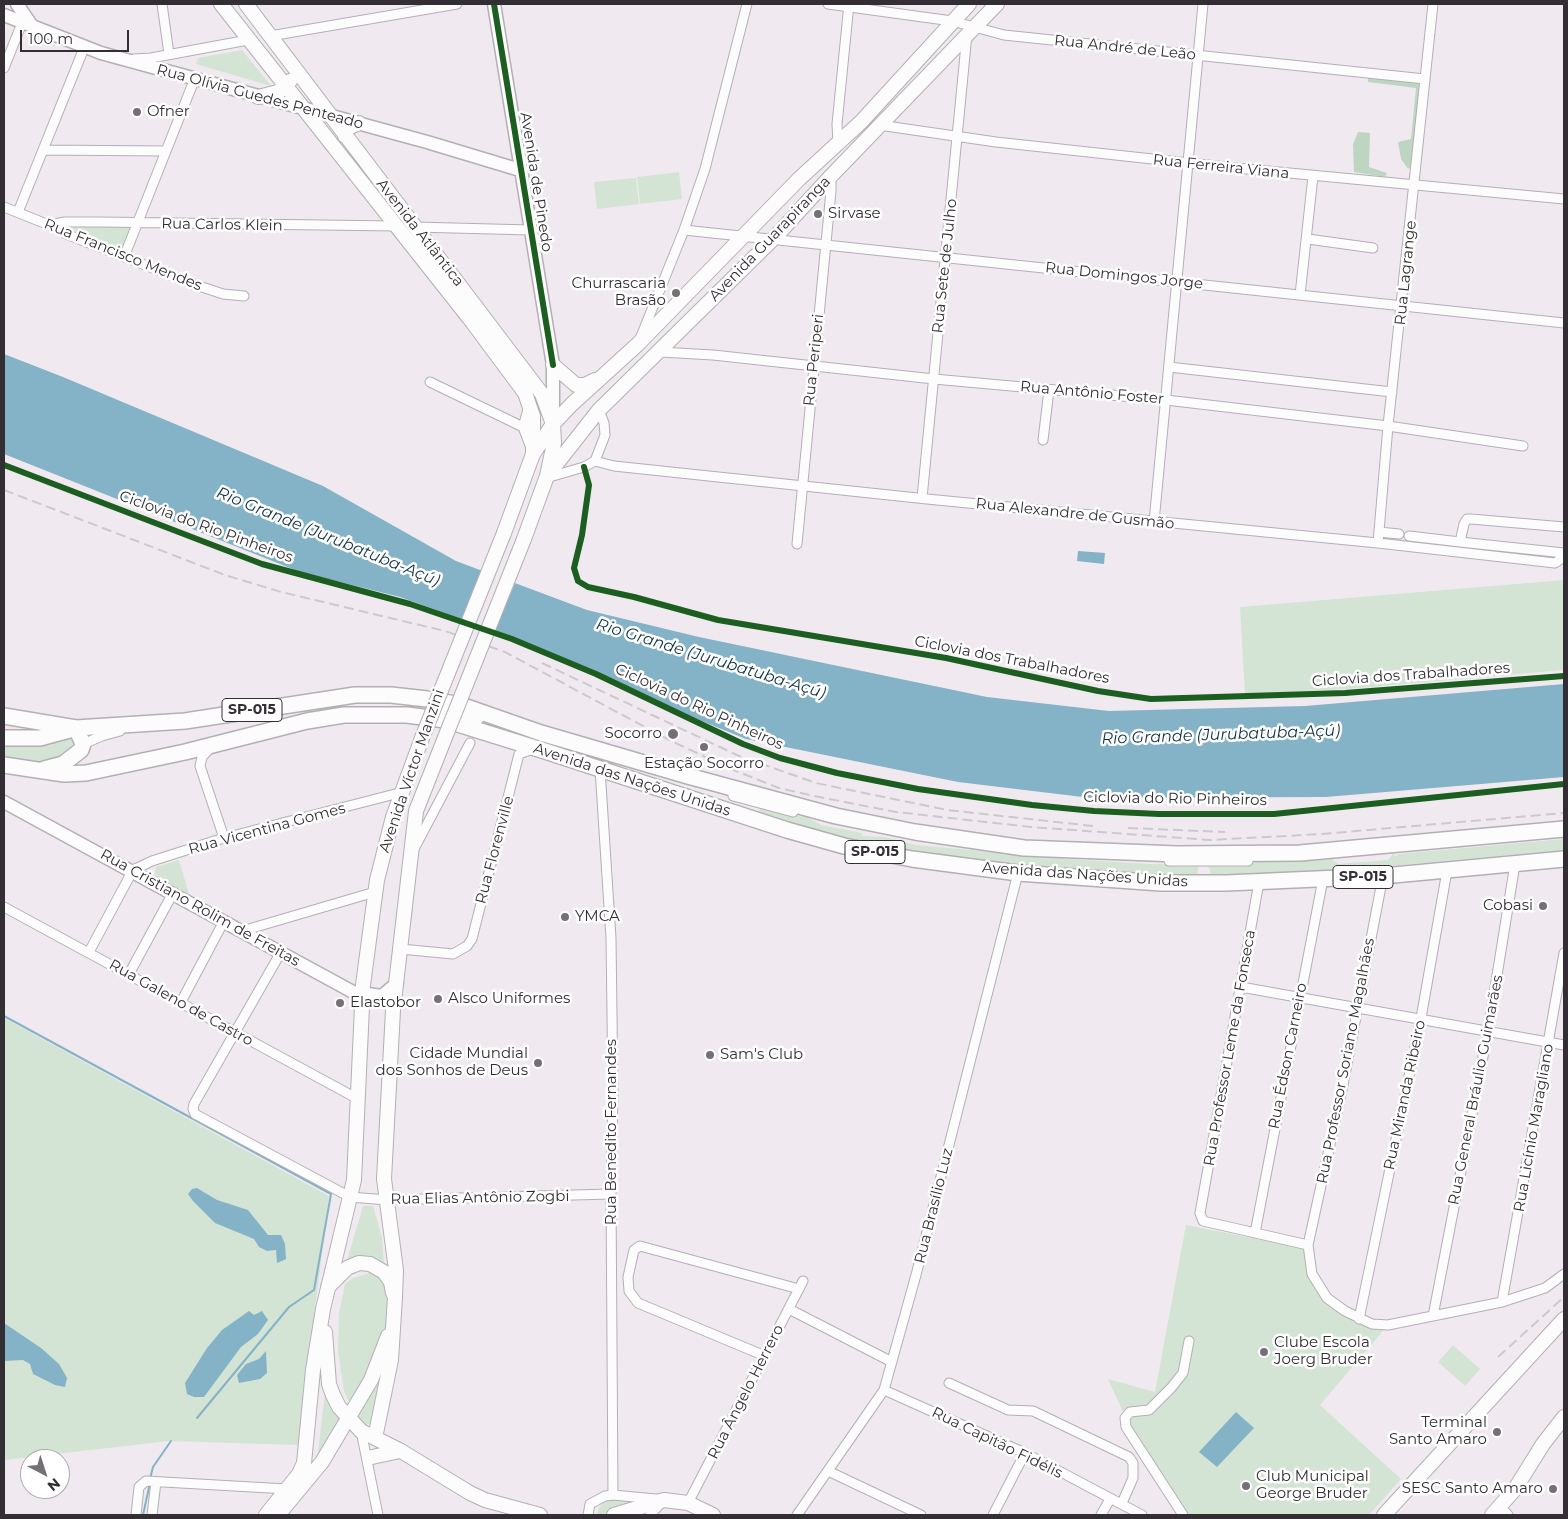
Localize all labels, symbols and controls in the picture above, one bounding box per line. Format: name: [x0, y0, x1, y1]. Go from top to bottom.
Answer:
scale bar: [22, 20, 131, 52]
text: 100 m: [28, 29, 73, 48]
street label: Rua André de Leão: [1053, 32, 1197, 64]
street label: Rua Olívia Guedes Penteado: [155, 61, 365, 133]
place label: Ofner: [147, 103, 190, 121]
marker: Ofner: [131, 106, 143, 118]
street label: Avenida de Pinedo: [516, 111, 556, 253]
street label: Rua Ferreira Viana: [1152, 151, 1290, 183]
street label: Avenida Guarapiranga: [706, 173, 834, 305]
street label: Avenida Atlântica: [372, 176, 468, 290]
street label: Rua Sete de Julho: [929, 198, 961, 334]
place label: Sirvase: [828, 205, 881, 223]
marker: Sirvase: [812, 208, 824, 220]
street label: Rua Francisco Mendes: [41, 215, 205, 295]
street label: Rua Carlos Klein: [161, 215, 283, 235]
street label: Rua Lagrange: [1392, 220, 1420, 326]
street label: Rua Domingos Jorge: [1044, 259, 1204, 293]
place label: Churrascaria Brasão: [572, 275, 666, 310]
marker: Churrascaria Brasão: [670, 287, 682, 299]
street label: Rua Periperi: [800, 313, 828, 407]
street label: Rua Antônio Foster: [1019, 378, 1165, 408]
water label: Rio Grande (Jurubatuba-Açú): [214, 483, 442, 591]
street label: Ciclovia do Rio Pinheiros: [117, 487, 295, 567]
street label: Rua Alexandre de Gusmão: [975, 495, 1175, 533]
water label: Rio Grande (Jurubatuba-Açú): [594, 615, 828, 703]
street label: Ciclovia dos Trabalhadores: [913, 632, 1111, 688]
street label: Ciclovia dos Trabalhadores: [1311, 659, 1511, 691]
street label: Ciclovia do Rio Pinheiros: [612, 660, 786, 754]
street label: Avenida Víctor Manzini: [376, 687, 448, 855]
road number: SP-015: [222, 698, 282, 722]
water label: Rio Grande (Jurubatuba-Açú): [1101, 721, 1341, 749]
place label: Socorro: [605, 725, 662, 743]
marker: Socorro: [666, 727, 680, 741]
street label: Avenida das Nações Unidas: [531, 740, 733, 820]
marker: Estação Socorro: [698, 741, 710, 753]
place label: Estação Socorro: [644, 755, 764, 773]
street label: Ciclovia do Rio Pinheiros: [1083, 788, 1267, 810]
street label: Rua Florenville: [472, 794, 518, 906]
street label: Rua Vicentina Gomes: [187, 799, 347, 859]
road number: SP-015: [845, 840, 905, 864]
street label: Rua Cristiano Rolim de Freitas: [97, 845, 303, 971]
street label: Avenida das Nações Unidas: [982, 859, 1188, 891]
road number: SP-015: [1333, 866, 1393, 889]
place label: Cobasi: [1483, 897, 1533, 915]
marker: Cobasi: [1537, 900, 1549, 912]
place label: YMCA: [575, 908, 620, 926]
marker: YMCA: [559, 911, 571, 923]
street label: Rua Professor Leme da Fonseca: [1200, 929, 1260, 1167]
street label: Rua Professor Soriano Magalhães: [1313, 937, 1379, 1185]
street label: Rua Galeno de Castro: [106, 956, 256, 1050]
street label: Rua General Bráulio Guimarães: [1445, 973, 1507, 1207]
street label: Rua Édson Carneiro: [1265, 981, 1311, 1131]
place label: Alsco Uniformes: [448, 990, 570, 1008]
marker: Alsco Uniformes: [432, 993, 444, 1005]
place label: Elastobor: [350, 994, 421, 1012]
marker: Elastobor: [334, 997, 346, 1009]
street label: Rua Miranda Ribeiro: [1380, 1018, 1430, 1172]
street label: Rua Benedito Fernandes: [603, 1039, 621, 1225]
street label: Rua Licínio Maragliano: [1510, 1042, 1558, 1214]
place label: Cidade Mundial dos Sonhos de Deus: [376, 1045, 528, 1080]
place label: Sam's Club: [720, 1046, 803, 1064]
marker: Sam's Club: [704, 1049, 716, 1061]
marker: Cidade Mundial dos Sonhos de Deus: [532, 1057, 544, 1069]
street label: Rua Brasílio Luz: [911, 1146, 957, 1266]
street label: Rua Elias Antônio Zogbi: [390, 1187, 570, 1209]
street label: Rua Ângelo Herrero: [704, 1322, 788, 1462]
place label: Clube Escola Joerg Bruder: [1274, 1334, 1373, 1369]
marker: Clube Escola Joerg Bruder: [1258, 1346, 1270, 1358]
street label: Rua Capitão Fidélis: [929, 1404, 1065, 1482]
place label: Terminal Santo Amaro: [1389, 1414, 1487, 1449]
marker: Terminal Santo Amaro: [1491, 1426, 1503, 1438]
north arrow: [20, 1449, 70, 1499]
place label: Club Municipal George Bruder: [1256, 1468, 1369, 1503]
text: N: [44, 1474, 64, 1495]
marker: Club Municipal George Bruder: [1240, 1480, 1252, 1492]
place label: SESC Santo Amaro: [1402, 1480, 1543, 1498]
marker: SESC Santo Amaro: [1547, 1483, 1559, 1495]

